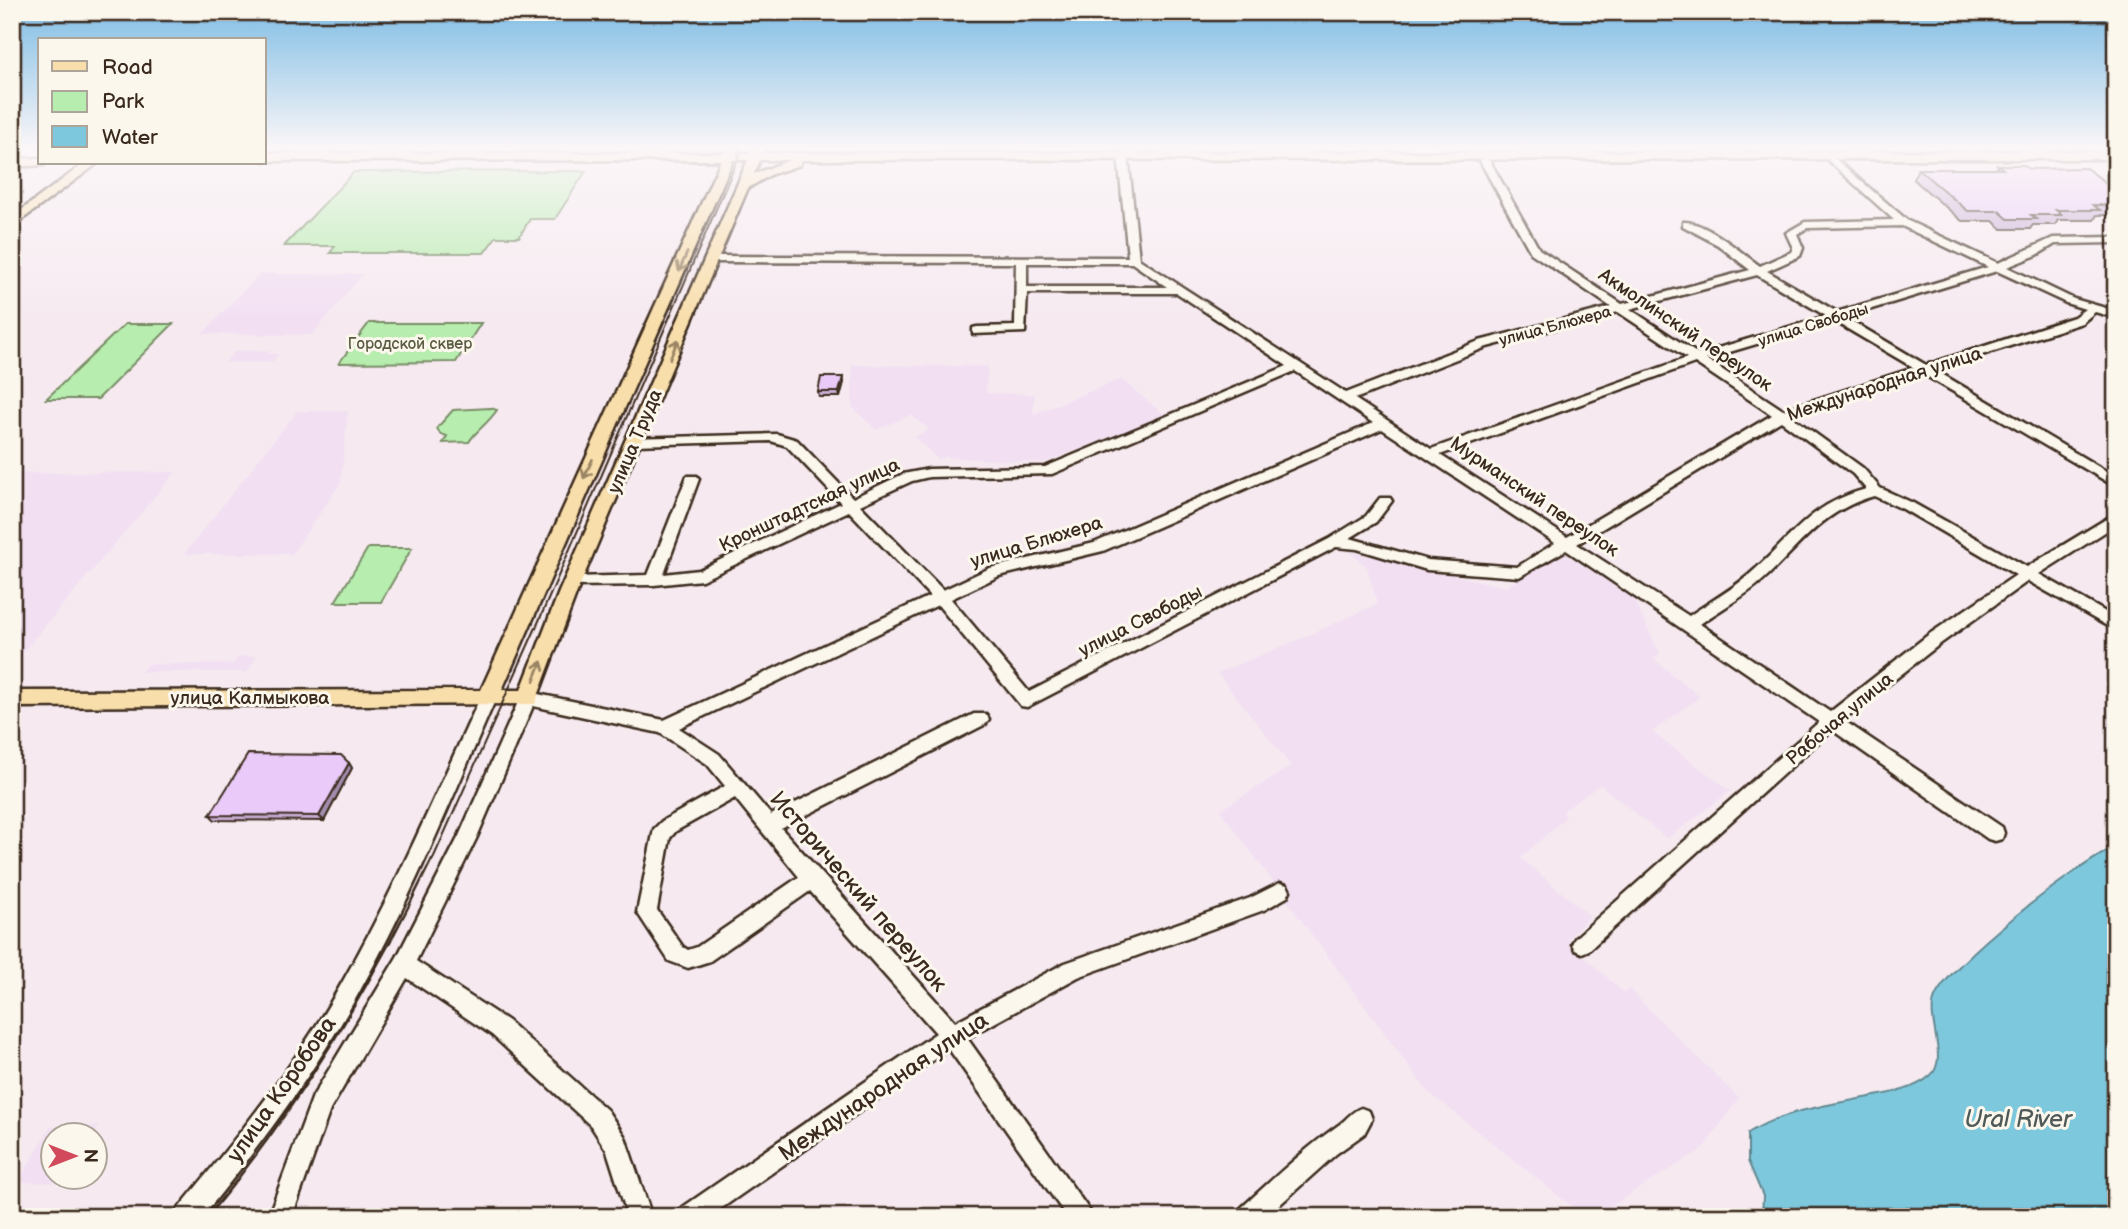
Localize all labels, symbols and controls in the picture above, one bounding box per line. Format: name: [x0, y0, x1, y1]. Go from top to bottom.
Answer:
legend: [38, 38, 266, 164]
text: Road: [102, 55, 153, 80]
text: Park: [102, 89, 145, 114]
text: Water: [102, 125, 158, 150]
one-way arrow: [676, 251, 689, 272]
street label: Акмолинский переулок: [1593, 263, 1776, 397]
street label: улица Свободы: [1756, 300, 1871, 351]
street label: улица Блюхера: [1497, 302, 1614, 351]
park label: Городской сквер: [348, 335, 472, 354]
one-way arrow: [668, 338, 681, 360]
street label: Международная улица: [1784, 342, 1985, 427]
street label: улица Труда: [603, 386, 668, 497]
street label: Мурманский переулок: [1446, 432, 1623, 562]
street label: Кронштадтская улица: [716, 453, 904, 557]
one-way arrow: [581, 458, 595, 479]
street label: улица Блюхера: [968, 511, 1105, 573]
street label: улица Свободы: [1075, 580, 1206, 662]
one-way arrow: [533, 661, 545, 683]
street label: Рабочая улица: [1782, 668, 1898, 771]
street label: улица Калмыкова: [170, 687, 330, 710]
street label: Исторический переулок: [764, 786, 953, 998]
street label: Международная улица: [773, 1006, 994, 1167]
street label: улица Коробова: [221, 1011, 343, 1168]
water label: Ural River: [1964, 1105, 2074, 1134]
north arrow: [38, 1120, 108, 1190]
text: N: [78, 1149, 101, 1163]

